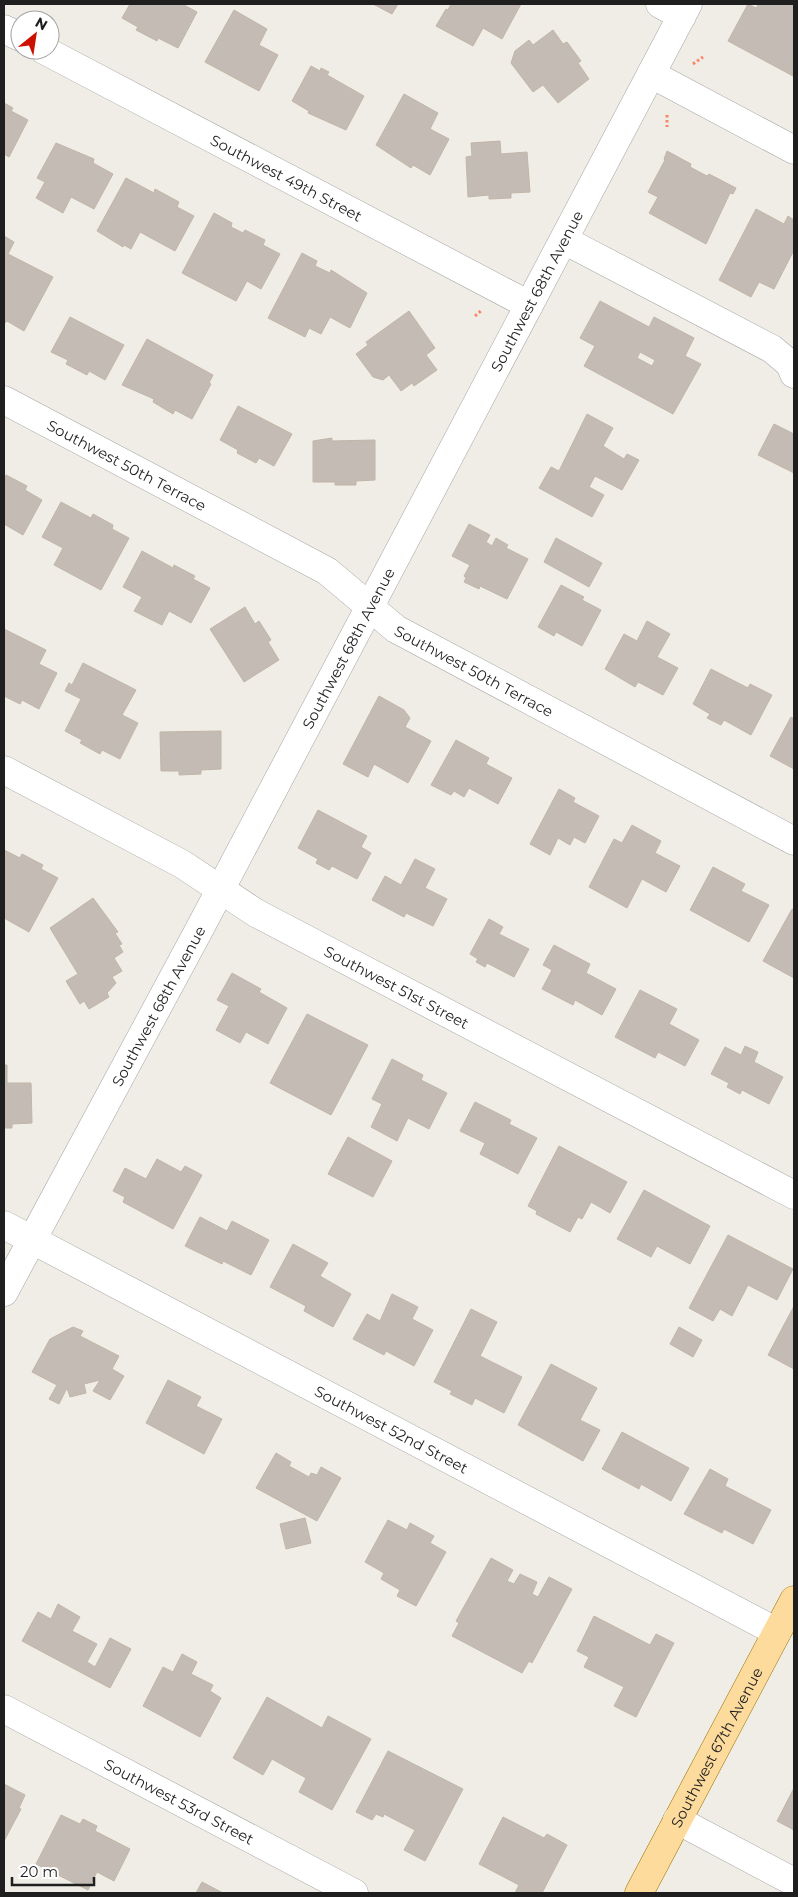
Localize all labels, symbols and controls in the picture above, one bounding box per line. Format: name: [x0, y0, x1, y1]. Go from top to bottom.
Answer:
north arrow: [10, 10, 60, 60]
text: N: [32, 13, 51, 34]
street label: Southwest 49th Street: [207, 130, 366, 225]
street label: Southwest 68th Avenue: [486, 207, 587, 375]
street label: Southwest 50th Terrace: [44, 415, 210, 515]
street label: Southwest 68th Avenue: [298, 564, 398, 732]
street label: Southwest 50th Terrace: [391, 620, 557, 721]
street label: Southwest 68th Avenue: [107, 922, 209, 1090]
street label: Southwest 51st Street: [321, 941, 472, 1033]
street label: Southwest 52nd Street: [312, 1381, 472, 1477]
street label: Southwest 67th Avenue: [666, 1664, 766, 1831]
street label: Southwest 53rd Street: [101, 1754, 257, 1848]
scale bar: [12, 1854, 95, 1886]
text: 20 m: [20, 1862, 58, 1881]

